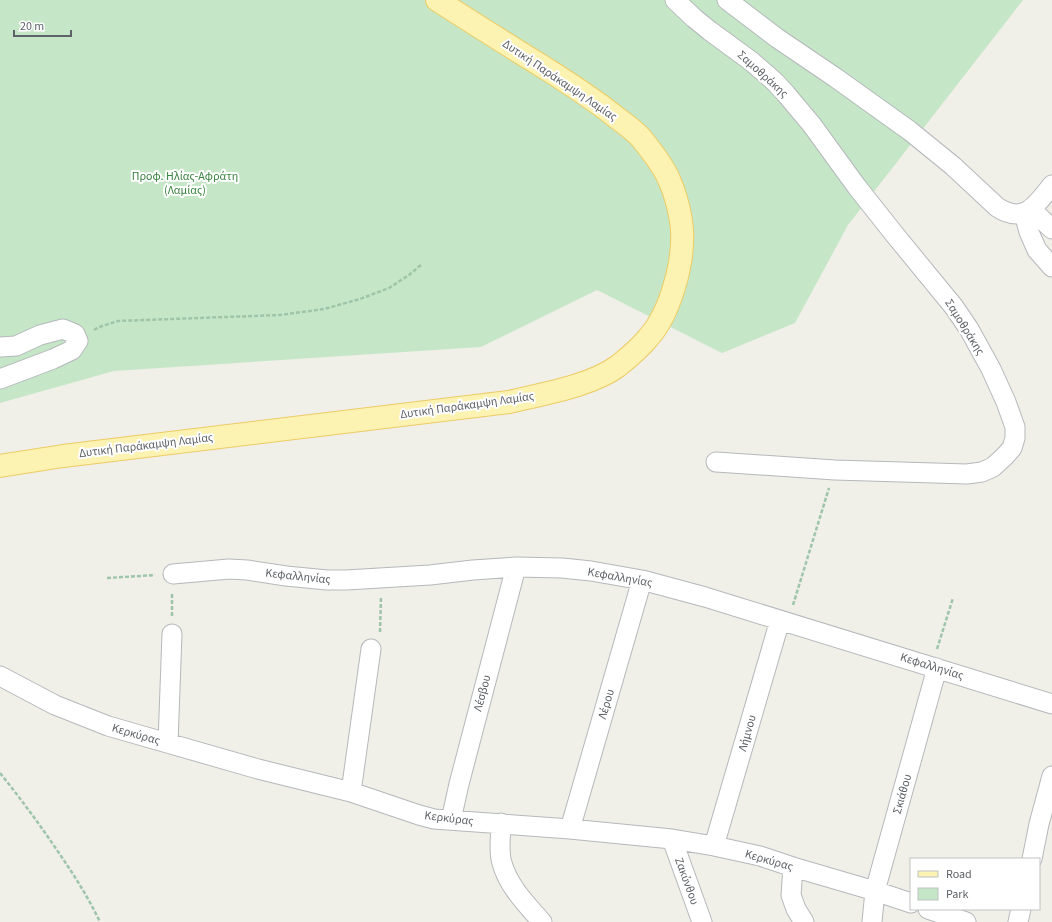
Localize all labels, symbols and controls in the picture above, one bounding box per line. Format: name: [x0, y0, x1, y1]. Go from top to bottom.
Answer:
scale bar: [14, 12, 71, 38]
text: 20 m: [20, 18, 44, 35]
street label: Δυτική Παράκαμψη Λαμίας: [499, 36, 620, 125]
street label: Σαμοθράκης: [734, 47, 792, 102]
park label: Προφ. Ηλίας-Αφράτη (Λαμίας): [132, 168, 238, 199]
street label: Σαμοθράκης: [941, 296, 989, 359]
street label: Δυτική Παράκαμψη Λαμίας: [399, 388, 535, 423]
street label: Δυτική Παράκαμψη Λαμίας: [78, 429, 214, 462]
street label: Κεφαλληνίας: [586, 563, 654, 592]
street label: Κεφαλληνίας: [264, 565, 331, 588]
street label: Κεφαλληνίας: [898, 649, 966, 684]
street label: Λέσβου: [469, 673, 496, 713]
street label: Λέρου: [594, 687, 619, 721]
street label: Λήμνου: [734, 713, 761, 753]
street label: Κερκύρας: [110, 720, 162, 749]
street label: Σκιάθου: [889, 772, 916, 816]
street label: Κερκύρας: [423, 807, 474, 830]
street label: Κερκύρας: [743, 846, 795, 875]
street label: Ζακύνθου: [670, 855, 703, 907]
legend: [910, 858, 1040, 910]
text: Road: [946, 866, 972, 883]
text: Park: [946, 886, 968, 903]

